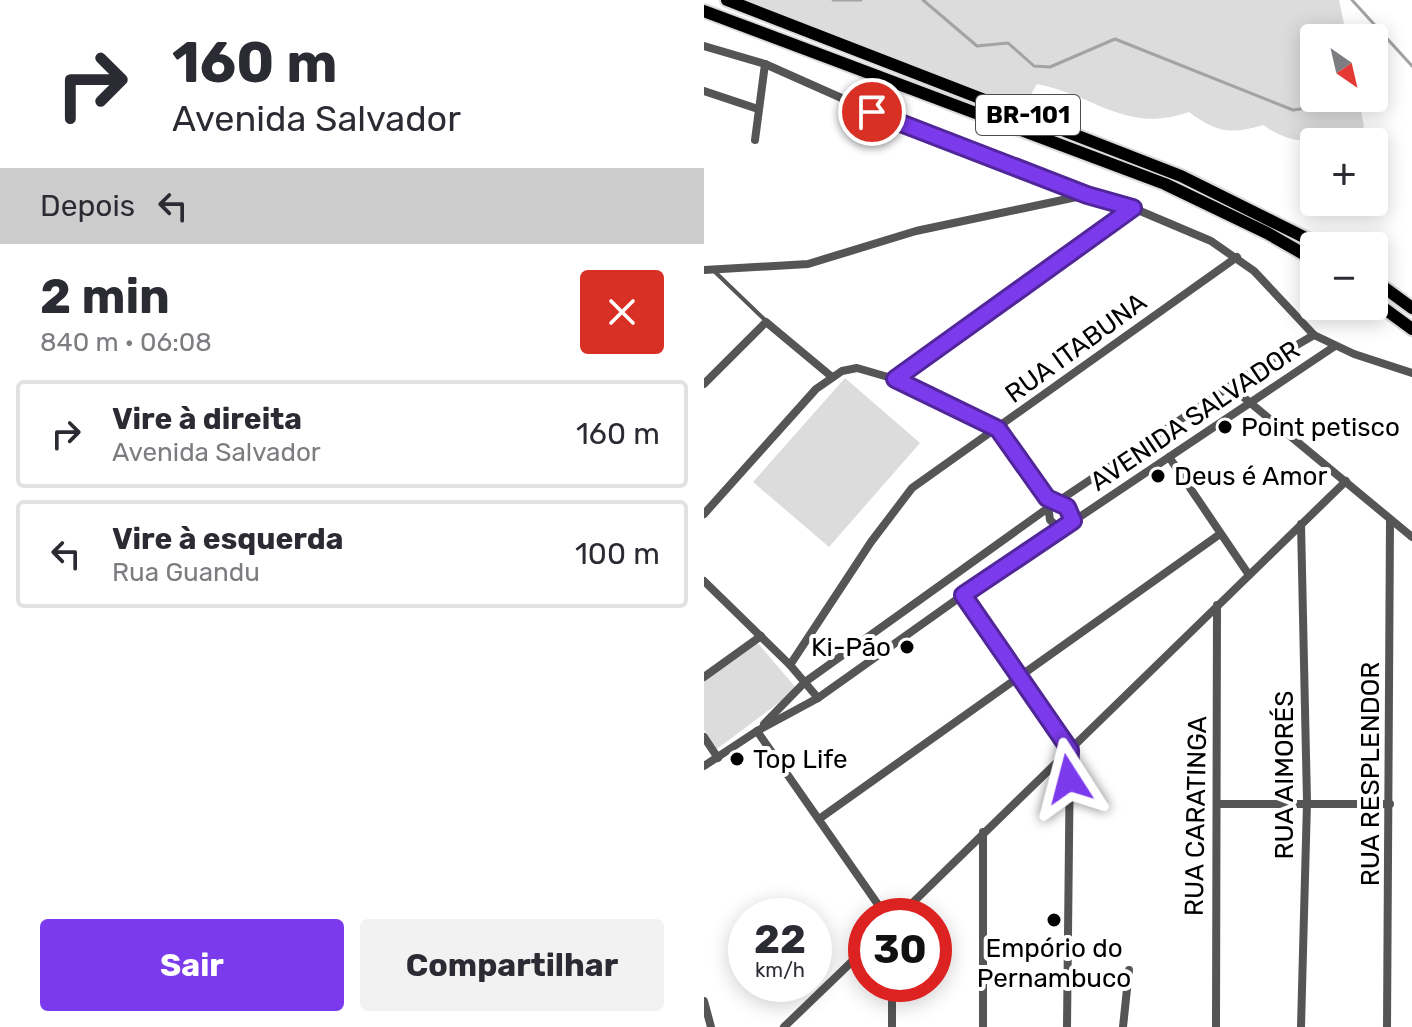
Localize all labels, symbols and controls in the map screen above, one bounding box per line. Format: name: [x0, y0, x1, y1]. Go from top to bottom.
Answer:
north arrow: [1300, 24, 1388, 112]
map controls: [1300, 24, 1388, 320]
text: 160 m: [172, 30, 338, 96]
icon: right: [40, 32, 144, 136]
pin: [838, 78, 906, 146]
icon: arrive: [850, 90, 894, 134]
road number: BR-101: [976, 95, 1080, 135]
text: Avenida Salvador: [172, 97, 461, 140]
button: +: [1300, 128, 1388, 216]
icon: left: [151, 184, 195, 228]
text: Depois: [40, 188, 135, 224]
button: −: [1300, 232, 1388, 320]
text: 2 min: [40, 268, 170, 325]
button: close: [580, 270, 664, 354]
street label: RUA ITABUNA: [999, 286, 1153, 410]
text: 840 m · 06:08: [40, 327, 212, 358]
street label: AVENIDA SALVADOR: [1084, 334, 1306, 498]
text: Vire à direita: [112, 401, 302, 437]
icon: right: [44, 412, 88, 456]
place label: Point petisco: [1241, 412, 1400, 443]
text: 160 m: [576, 416, 660, 452]
marker: Point petisco: [1216, 418, 1234, 436]
text: Avenida Salvador: [112, 437, 321, 468]
place label: Deus é Amor: [1174, 461, 1327, 492]
marker: Deus é Amor: [1149, 467, 1167, 485]
text: Vire à esquerda: [112, 521, 343, 557]
icon: left: [44, 532, 88, 576]
text: 100 m: [575, 536, 660, 572]
text: Rua Guandu: [112, 557, 260, 588]
place label: Ki-Pão: [811, 632, 891, 663]
marker: Ki-Pão: [898, 638, 916, 656]
street label: RUA RESPLENDOR: [1355, 662, 1386, 886]
street label: RUA AIMORÉS: [1269, 690, 1300, 860]
street label: RUA CARATINGA: [1179, 716, 1213, 916]
position arrow: [1027, 737, 1111, 821]
place label: Top Life: [753, 744, 848, 775]
marker: Top Life: [728, 750, 746, 768]
speed limit sign: 30: [848, 898, 952, 1002]
marker: Empório do Pernambuco: [1045, 911, 1063, 929]
text: 22: [754, 916, 806, 963]
button: Sair: [40, 919, 344, 1011]
button: Compartilhar: [360, 919, 664, 1011]
place label: Empório do Pernambuco: [977, 933, 1131, 994]
text: km/h: [755, 958, 805, 982]

